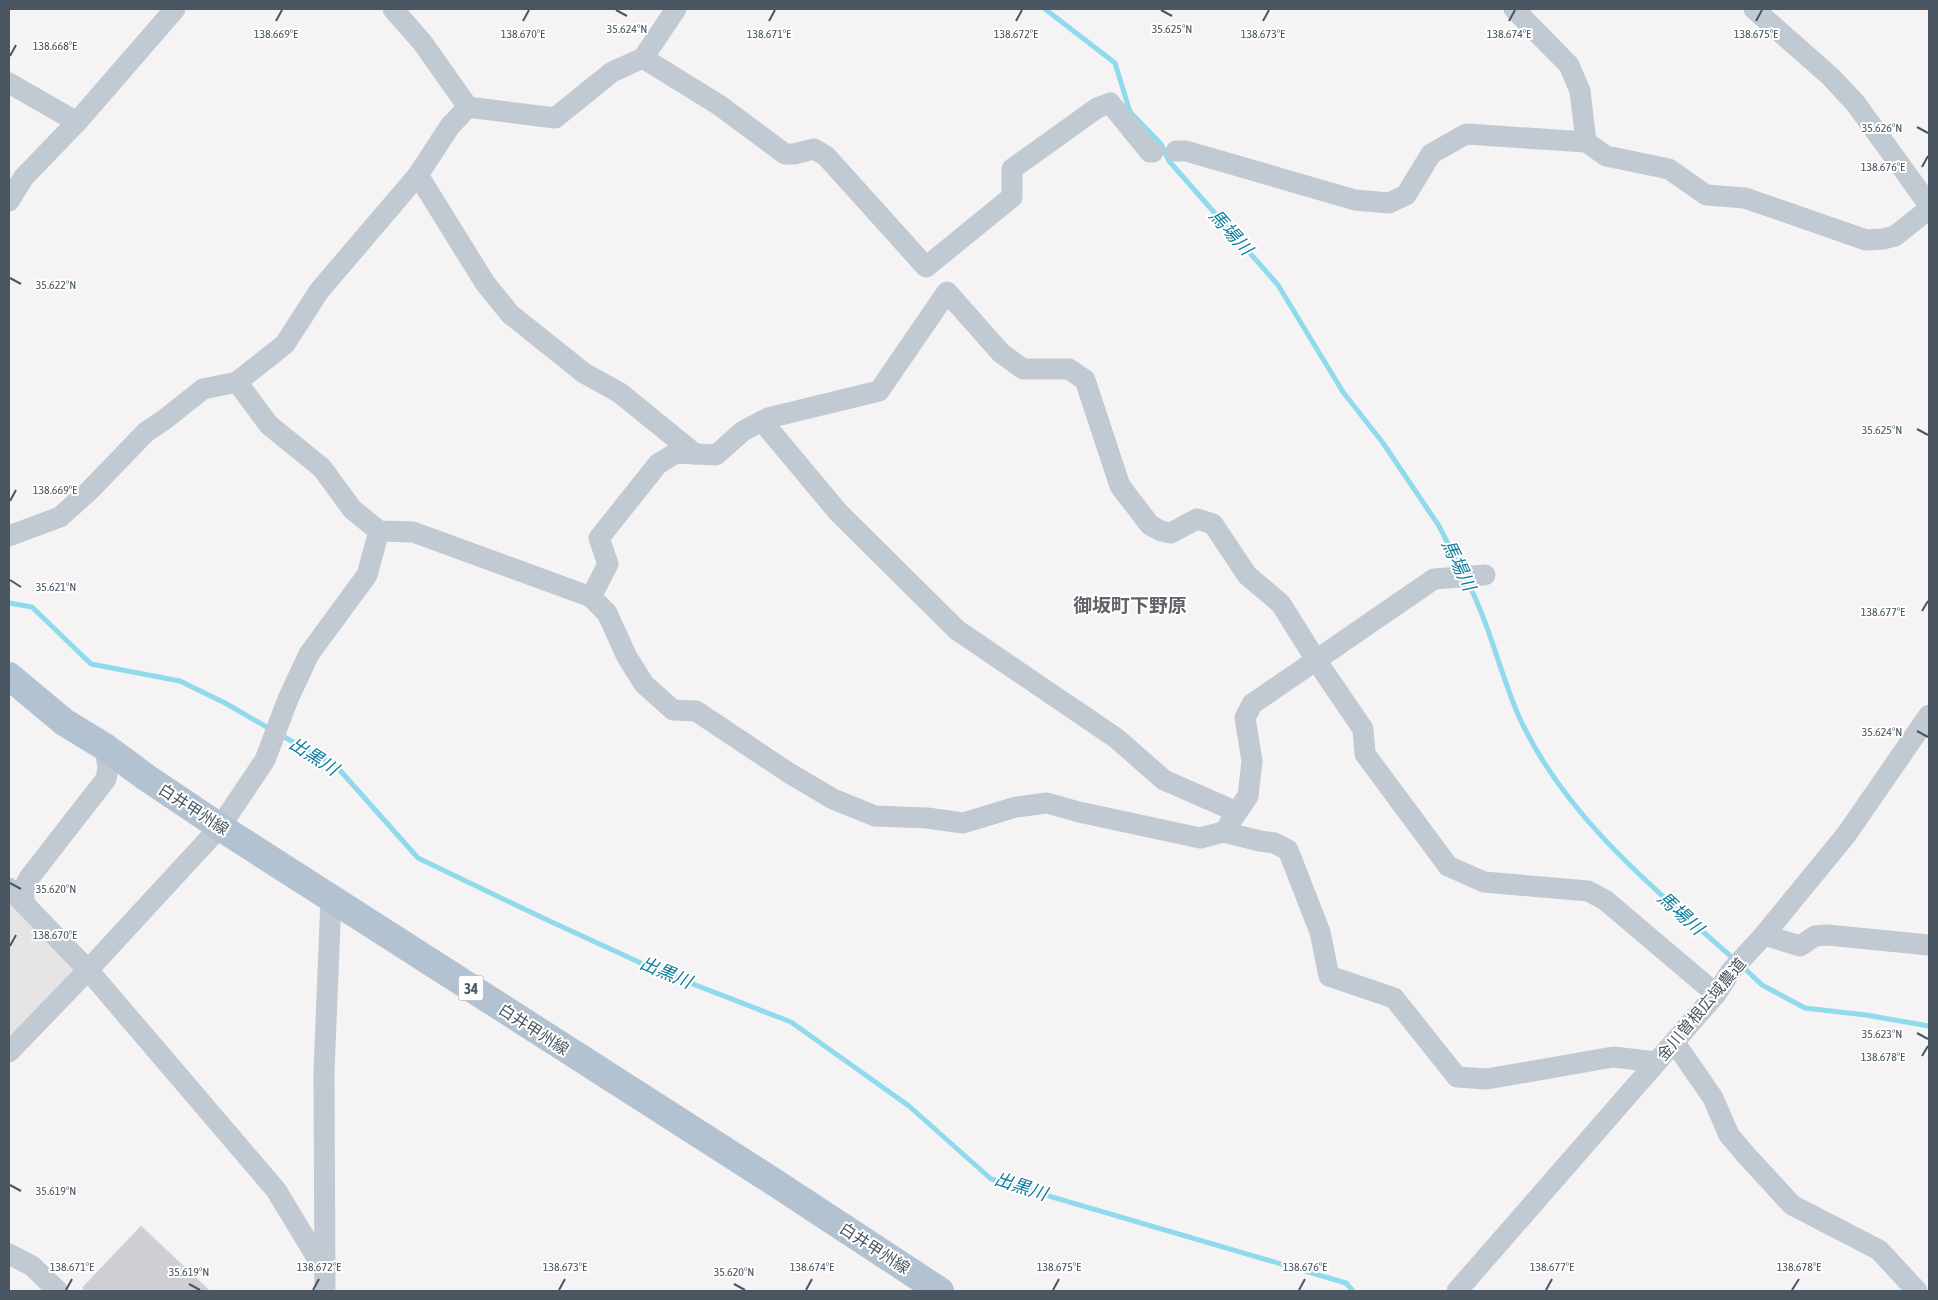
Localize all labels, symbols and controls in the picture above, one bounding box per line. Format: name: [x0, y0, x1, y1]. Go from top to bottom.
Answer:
text: 35.624°N: [607, 22, 647, 36]
text: 35.625°N: [1152, 22, 1192, 36]
text: 138.669°E: [254, 27, 298, 41]
text: 138.670°E: [501, 27, 545, 41]
text: 138.671°E: [747, 27, 791, 41]
text: 138.672°E: [994, 27, 1038, 41]
text: 138.673°E: [1241, 27, 1285, 41]
text: 138.674°E: [1487, 27, 1531, 41]
text: 138.675°E: [1734, 27, 1778, 41]
text: 138.668°E: [33, 39, 77, 53]
text: 35.626°N: [1862, 121, 1902, 135]
text: 138.676°E: [1861, 160, 1905, 174]
water label: 馬場川: [1205, 205, 1258, 261]
text: 35.622°N: [36, 278, 76, 292]
text: 35.625°N: [1862, 423, 1902, 437]
text: 138.669°E: [33, 483, 77, 497]
water label: 馬場川: [1438, 536, 1481, 596]
text: 35.621°N: [36, 580, 76, 594]
district label: 御坂町下野原: [1073, 594, 1187, 616]
text: 138.677°E: [1861, 605, 1905, 619]
text: 35.624°N: [1862, 725, 1902, 739]
water label: 出黒川: [286, 732, 344, 781]
street label: 白井甲州線: [156, 780, 232, 838]
text: 35.620°N: [36, 882, 76, 896]
water label: 馬場川: [1654, 887, 1710, 940]
text: 138.670°E: [33, 928, 77, 942]
water label: 出黒川: [637, 952, 697, 993]
street label: 金川曽根広域農道: [1653, 954, 1749, 1064]
road number: 34: [458, 976, 484, 1000]
street label: 白井甲州線: [496, 1000, 572, 1058]
text: 35.623°N: [1862, 1027, 1902, 1041]
text: 138.678°E: [1861, 1050, 1905, 1064]
water label: 出黒川: [992, 1168, 1052, 1205]
text: 35.619°N: [36, 1184, 76, 1198]
street label: 白井甲州線: [837, 1219, 913, 1277]
text: 138.671°E: [50, 1260, 94, 1274]
text: 138.672°E: [297, 1260, 341, 1274]
text: 138.673°E: [543, 1260, 587, 1274]
text: 138.674°E: [790, 1260, 834, 1274]
text: 138.675°E: [1037, 1260, 1081, 1274]
text: 138.676°E: [1283, 1260, 1327, 1274]
text: 138.677°E: [1530, 1260, 1574, 1274]
text: 138.678°E: [1777, 1260, 1821, 1274]
text: 35.619°N: [169, 1265, 209, 1279]
text: 35.620°N: [714, 1265, 754, 1279]

